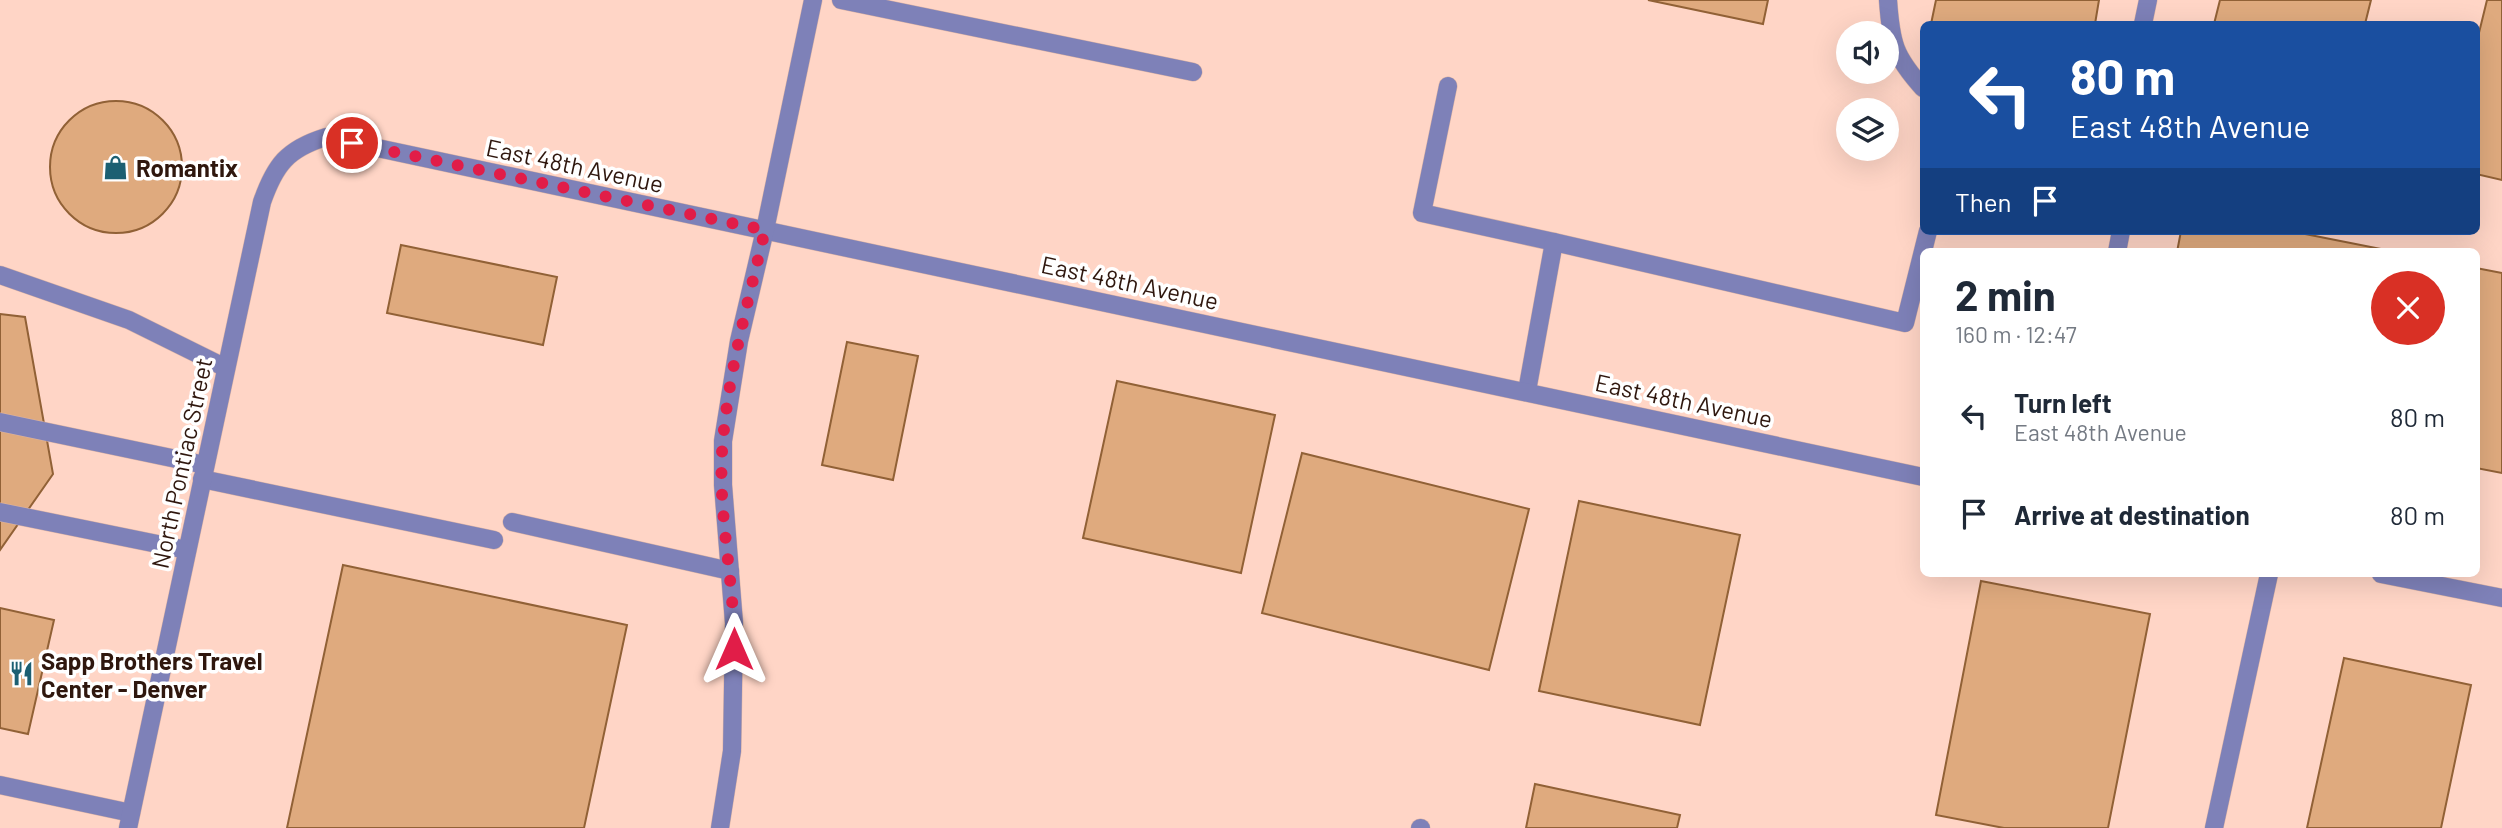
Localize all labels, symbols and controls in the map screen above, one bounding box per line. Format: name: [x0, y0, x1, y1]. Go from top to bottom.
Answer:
map controls: [1836, 21, 1899, 161]
button: sound: [1836, 21, 1899, 84]
text: 80 m: [2070, 46, 2175, 105]
icon: left: [1955, 49, 2046, 140]
button: layers: [1836, 98, 1899, 161]
text: East 48th Avenue: [2070, 106, 2310, 144]
pin: [322, 113, 382, 173]
icon: arrive: [333, 124, 371, 162]
street label: East 48th Avenue: [484, 132, 666, 198]
shop icon: Romantix: [102, 153, 130, 181]
place label: Romantix: [136, 153, 238, 182]
icon: arrive: [2026, 182, 2064, 220]
text: Then: [1955, 186, 2012, 217]
street label: East 48th Avenue: [1039, 249, 1221, 315]
text: 2 min: [1955, 269, 2056, 319]
button: close: [2371, 271, 2445, 345]
text: 160 m · 12:47: [1955, 320, 2077, 348]
street label: North Pontiac Street: [145, 355, 217, 571]
street label: East 48th Avenue: [1593, 367, 1775, 433]
text: Turn left: [2014, 387, 2112, 418]
icon: left: [1955, 397, 1993, 435]
text: 80 m: [2390, 401, 2445, 432]
text: East 48th Avenue: [2014, 418, 2187, 446]
icon: arrive: [1955, 495, 1993, 533]
text: Arrive at destination: [2014, 499, 2250, 530]
text: 80 m: [2390, 499, 2445, 530]
position arrow: [697, 612, 771, 686]
place label: Sapp Brothers Travel Center - Denver: [41, 646, 263, 703]
restaurant icon: Sapp Brothers Travel Center - Denver: [7, 660, 35, 688]

